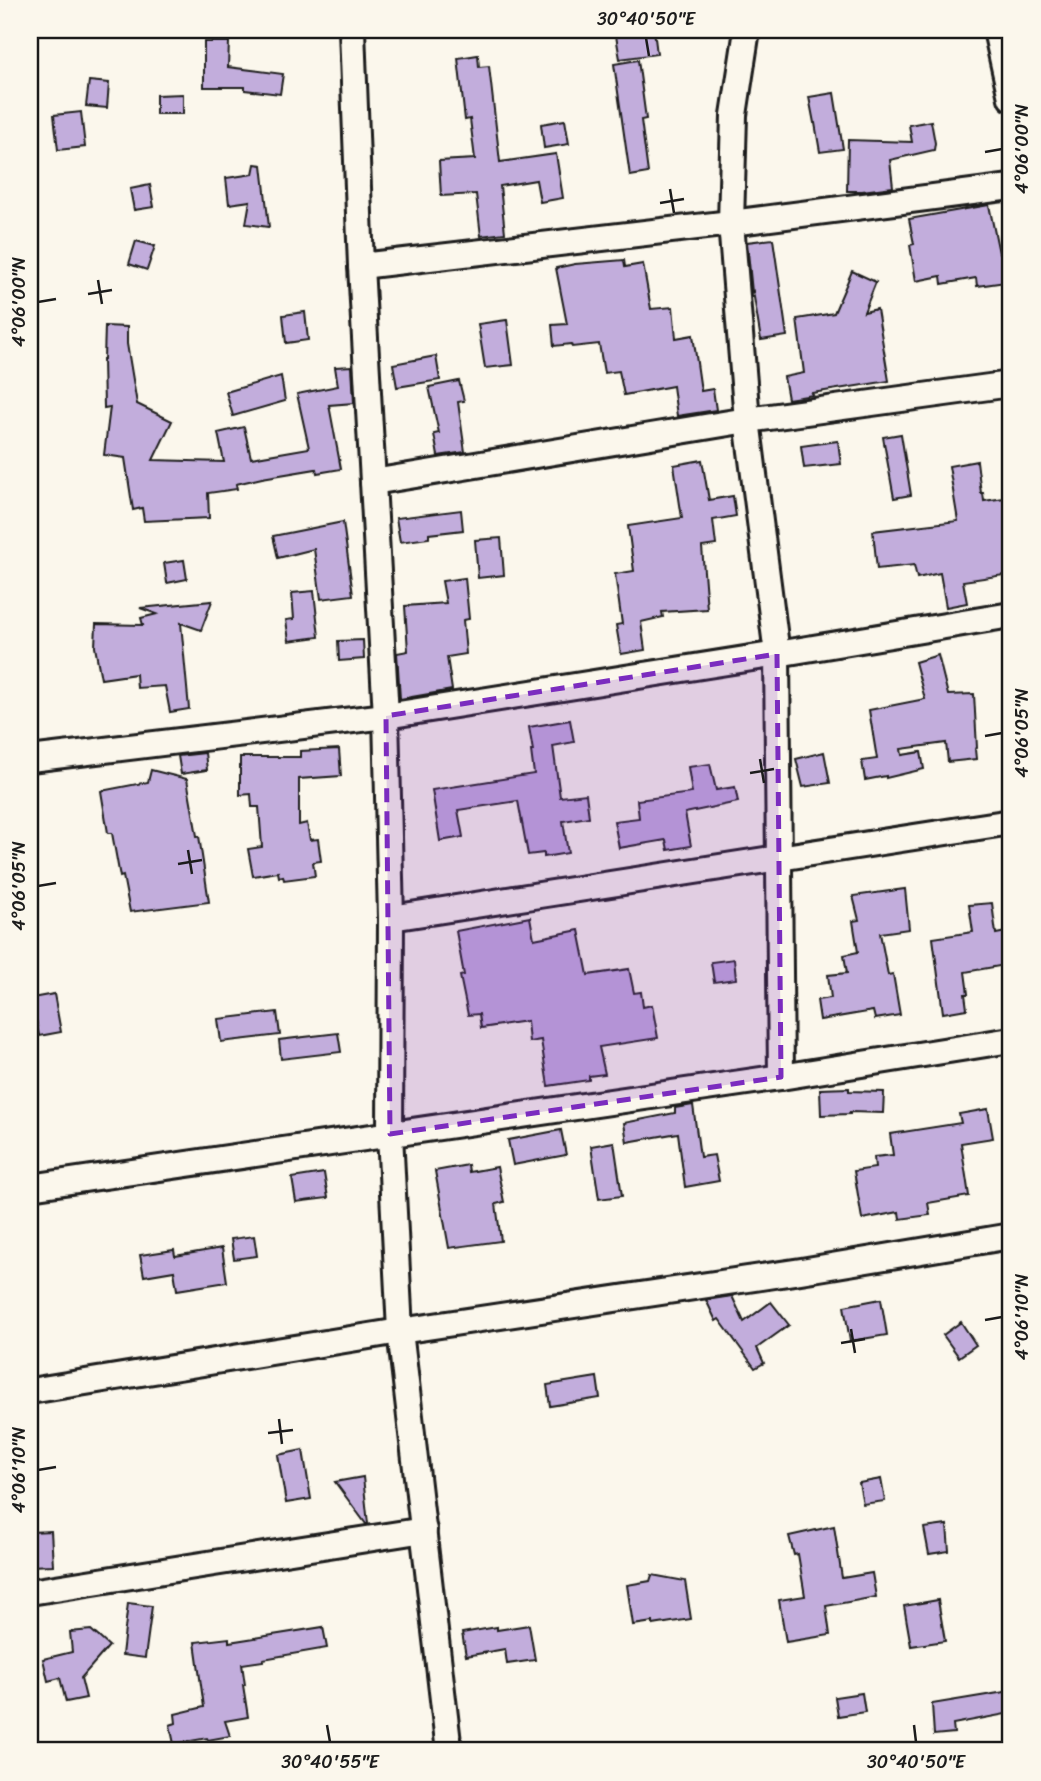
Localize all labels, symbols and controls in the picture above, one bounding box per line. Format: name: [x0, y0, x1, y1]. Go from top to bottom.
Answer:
text: 30°40'50"E: [597, 3, 696, 35]
text: 4°06'00"N: [1006, 104, 1038, 194]
text: 4°06'00"N: [3, 257, 35, 347]
text: 4°06'05"N: [1006, 688, 1038, 778]
text: 4°06'05"N: [3, 841, 35, 931]
text: 4°06'10"N: [1006, 1273, 1038, 1360]
text: 4°06'10"N: [3, 1426, 35, 1513]
text: 30°40'55"E: [281, 1746, 380, 1778]
text: 30°40'50"E: [867, 1746, 966, 1778]

